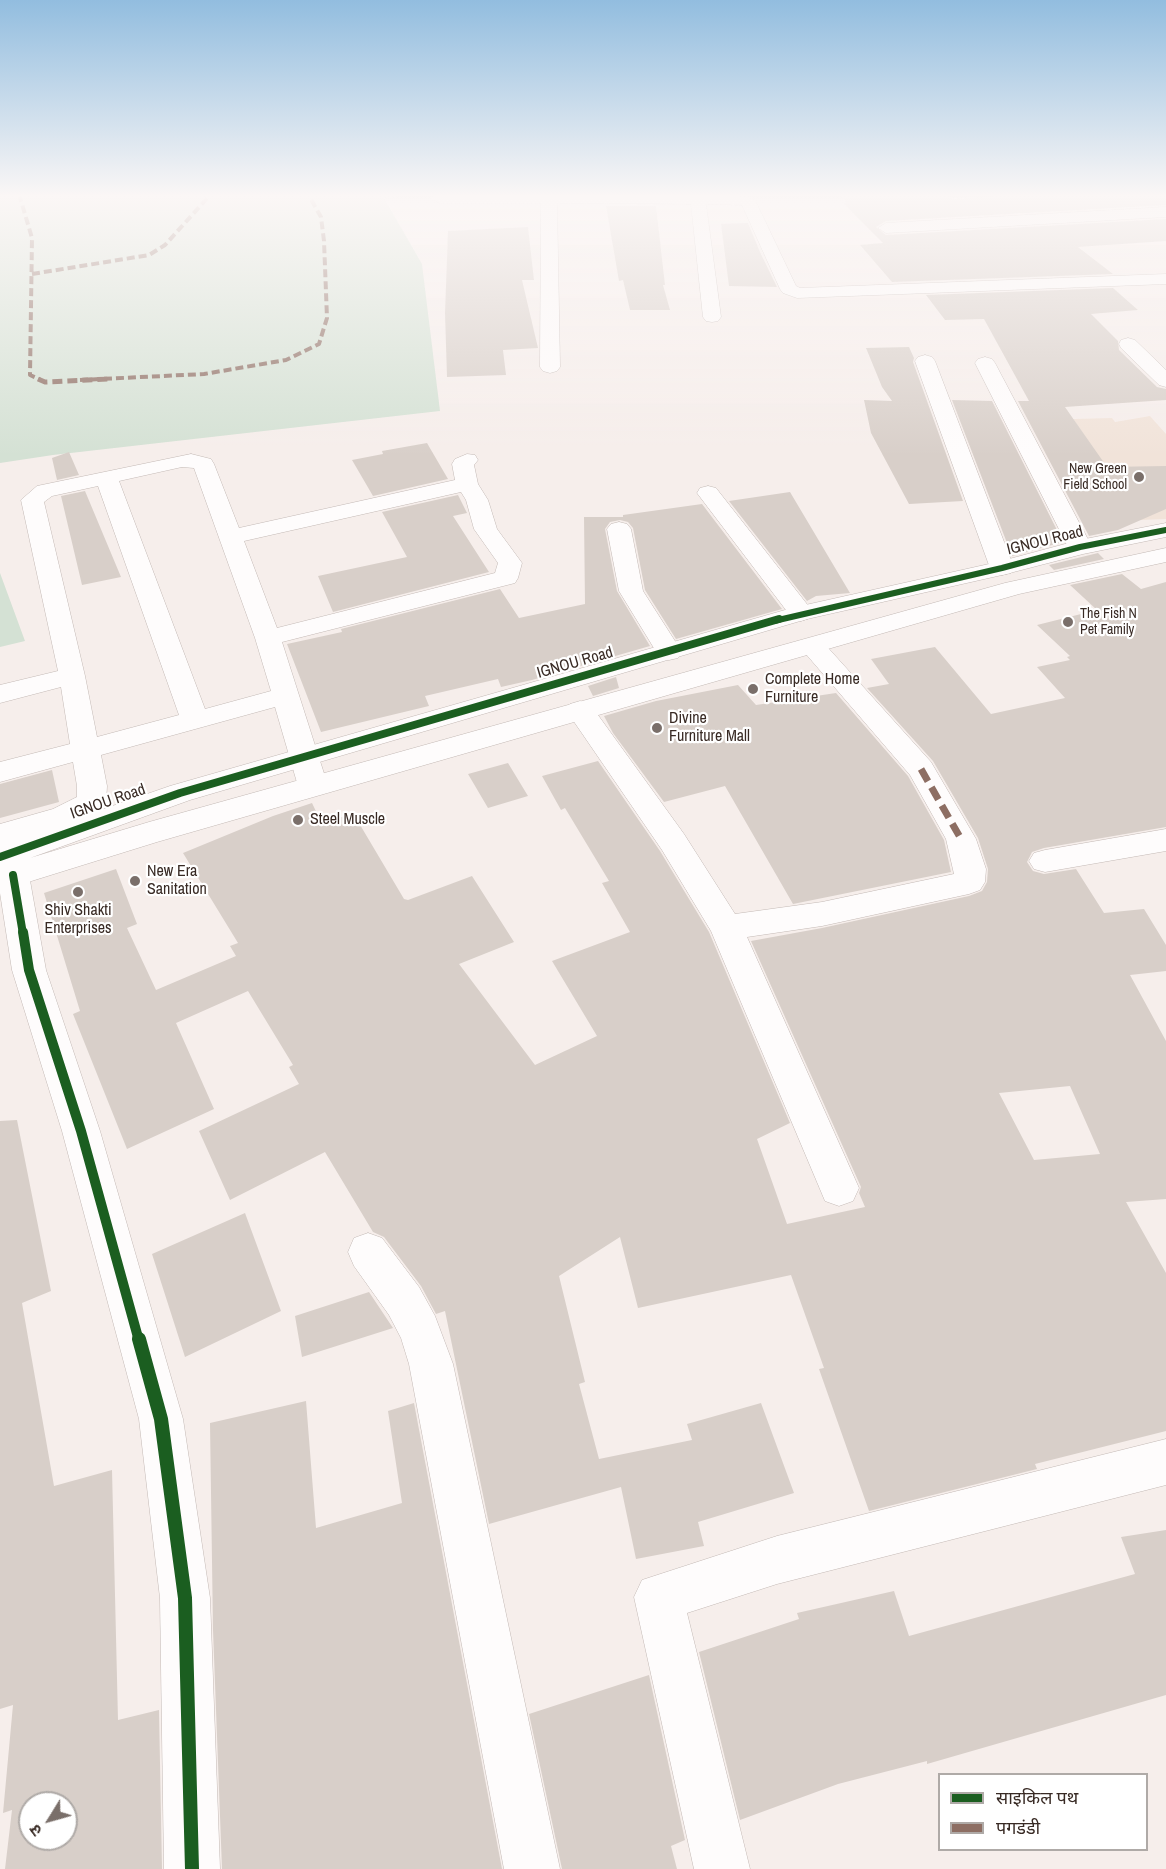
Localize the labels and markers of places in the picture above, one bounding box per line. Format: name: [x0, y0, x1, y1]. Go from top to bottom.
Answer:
place label: New Green Field School: [1063, 461, 1127, 494]
marker: New Green Field School: [1132, 470, 1146, 484]
place label: The Fish N Pet Family: [1080, 606, 1137, 638]
marker: The Fish N Pet Family: [1061, 615, 1075, 629]
place label: Complete Home Furniture: [765, 670, 860, 708]
marker: Complete Home Furniture: [746, 682, 760, 696]
place label: Divine Furniture Mall: [669, 709, 750, 747]
marker: Divine Furniture Mall: [650, 721, 664, 735]
place label: Steel Muscle: [310, 810, 385, 830]
marker: Steel Muscle: [291, 813, 305, 827]
place label: New Era Sanitation: [147, 862, 207, 900]
marker: New Era Sanitation: [128, 874, 142, 888]
marker: Shiv Shakti Enterprises: [71, 885, 85, 899]
place label: Shiv Shakti Enterprises: [44, 901, 112, 939]

